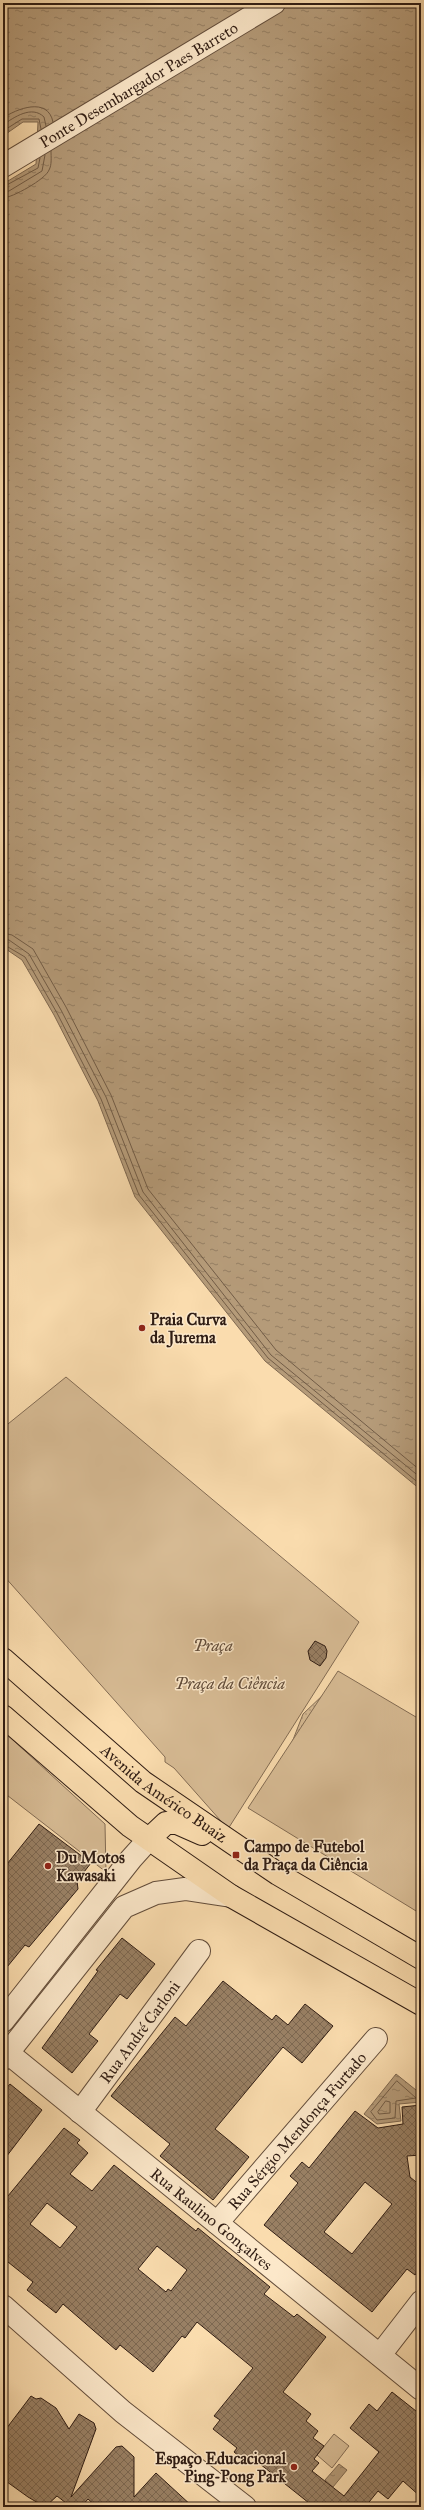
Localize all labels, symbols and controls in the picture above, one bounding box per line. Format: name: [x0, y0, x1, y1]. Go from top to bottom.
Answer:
street label: Ponte Desembargador Paes Barreto: [36, 18, 241, 152]
place label: Praia Curva da Jurema: [150, 1310, 228, 1348]
marker: Praia Curva da Jurema: [137, 1323, 147, 1333]
park label: Praça: [193, 1636, 233, 1655]
park label: Praça da Ciência: [175, 1674, 286, 1693]
street label: Avenida Américo Buaiz: [96, 1740, 231, 1847]
place label: Campo de Futebol da Praça da Ciência: [244, 1837, 369, 1875]
place label: Du Motos Kawasaki: [56, 1848, 125, 1885]
marker: Campo de Futebol da Praça da Ciência: [231, 1850, 241, 1860]
marker: Du Motos Kawasaki: [43, 1861, 53, 1871]
street label: Rua André Carloni: [96, 1977, 184, 2087]
street label: Rua Sérgio Mendonça Furtado: [224, 2048, 370, 2214]
street label: Rua Raulino Gonçalves: [147, 2164, 276, 2274]
place label: Espaço Educacional Ping-Pong Park: [155, 2449, 287, 2487]
marker: Espaço Educacional Ping-Pong Park: [289, 2462, 299, 2472]

